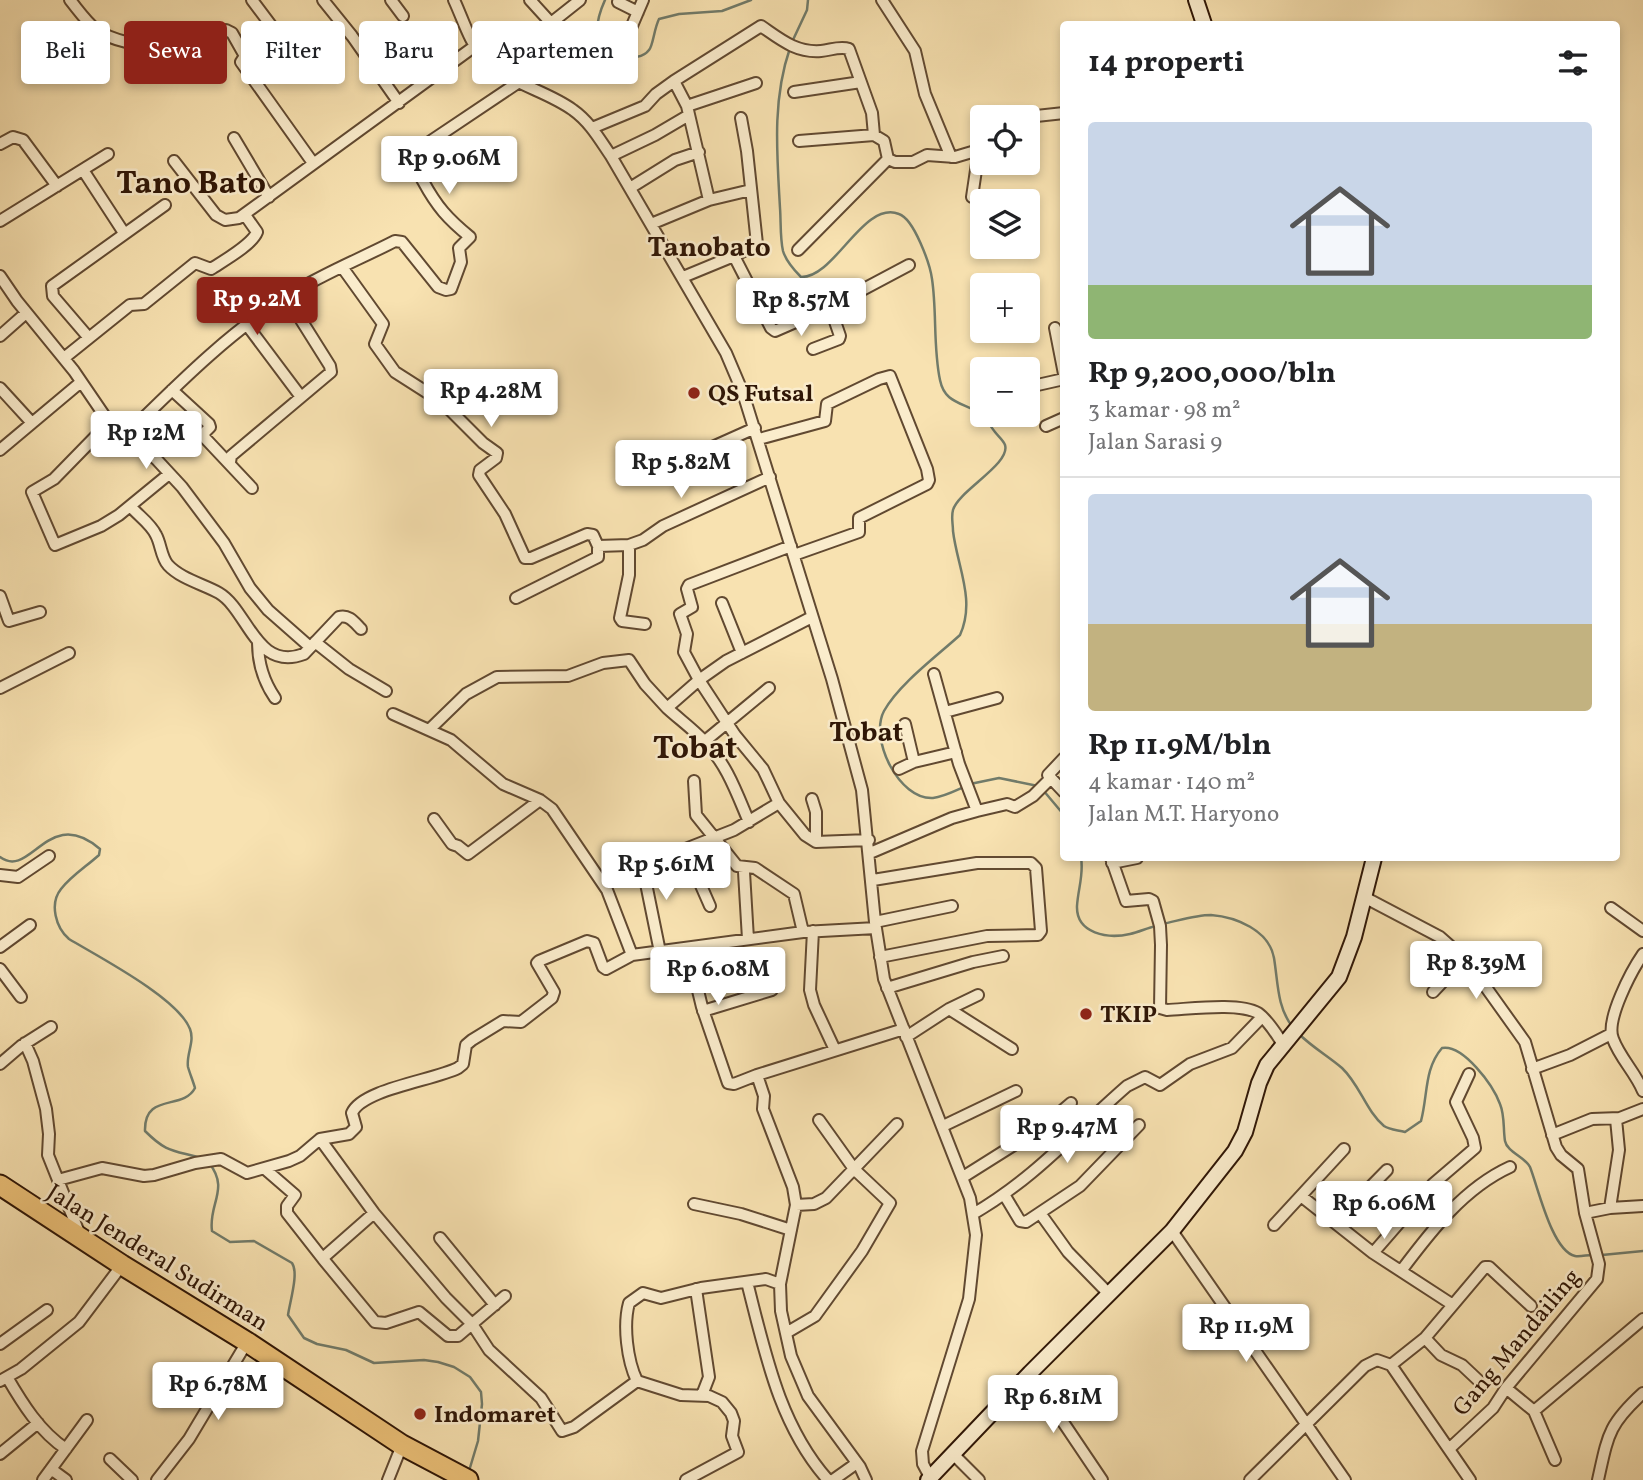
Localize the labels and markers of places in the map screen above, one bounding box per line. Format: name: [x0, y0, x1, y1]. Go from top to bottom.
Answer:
pin: Rp 9.06M: [377, 136, 521, 196]
pin: Rp 9.2M: [192, 278, 322, 337]
pin: Rp 8.57M: [729, 278, 873, 338]
pin: Rp 4.28M: [419, 370, 563, 429]
place label: QS Futsal: [708, 378, 813, 412]
marker: QS Futsal: [686, 385, 702, 401]
pin: Rp 12M: [89, 412, 203, 471]
pin: Rp 5.82M: [609, 440, 753, 500]
pin: Rp 5.61M: [594, 842, 738, 902]
pin: Rp 8.39M: [1404, 942, 1548, 1001]
pin: Rp 6.08M: [646, 948, 790, 1007]
place label: TKIP: [1100, 999, 1157, 1033]
marker: TKIP: [1078, 1006, 1094, 1022]
pin: Rp 9.47M: [995, 1106, 1139, 1165]
pin: Rp 6.06M: [1312, 1182, 1456, 1241]
pin: Rp 11.9M: [1174, 1304, 1318, 1364]
pin: Rp 6.78M: [146, 1362, 290, 1422]
pin: Rp 6.81M: [981, 1376, 1125, 1435]
place label: Indomaret: [434, 1399, 556, 1433]
marker: Indomaret: [412, 1406, 428, 1422]

